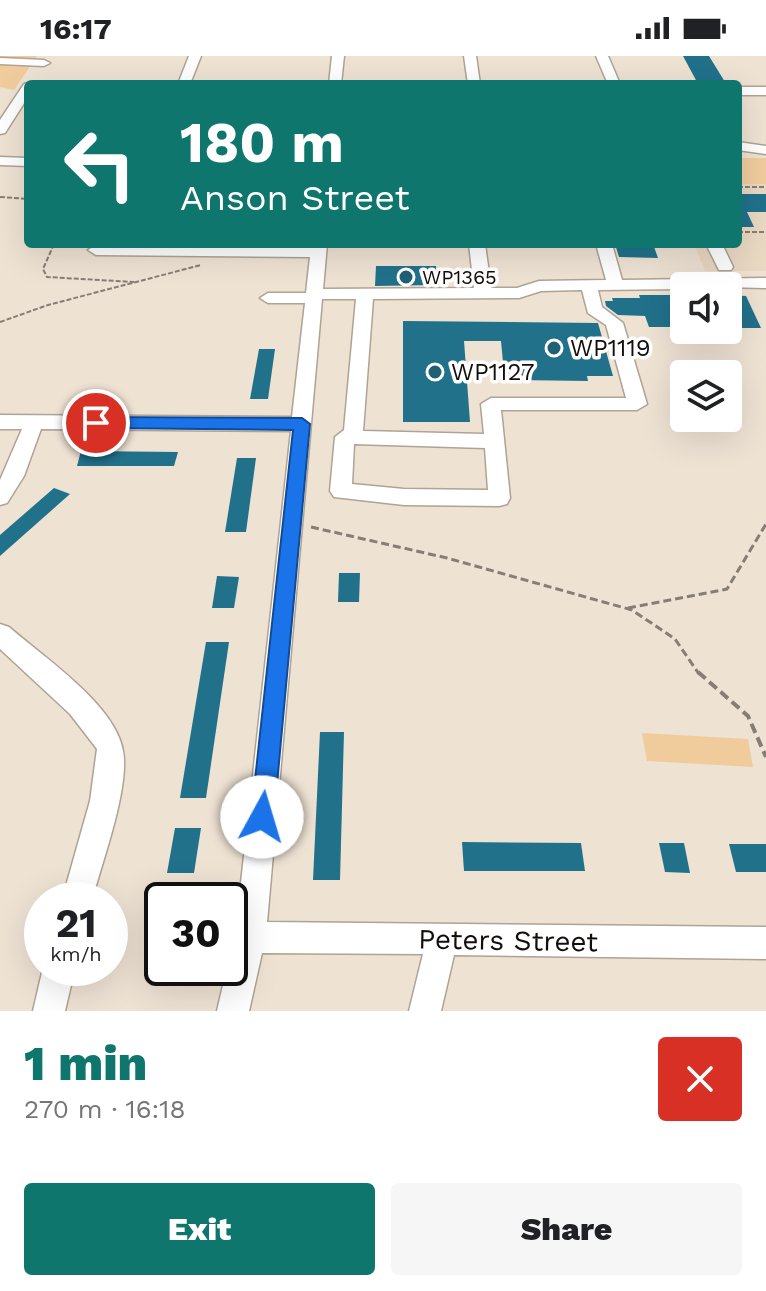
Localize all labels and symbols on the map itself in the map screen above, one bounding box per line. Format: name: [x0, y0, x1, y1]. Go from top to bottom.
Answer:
place label: WP1365: [422, 265, 497, 289]
marker: WP1365: [397, 268, 415, 286]
place label: WP1119: [570, 334, 651, 362]
marker: WP1119: [545, 339, 563, 357]
place label: WP1127: [451, 358, 534, 386]
marker: WP1127: [426, 363, 444, 381]
pin: [62, 389, 130, 457]
position arrow: [220, 775, 304, 859]
speed limit sign: 30: [144, 882, 248, 986]
street label: Peters Street: [418, 922, 598, 959]

